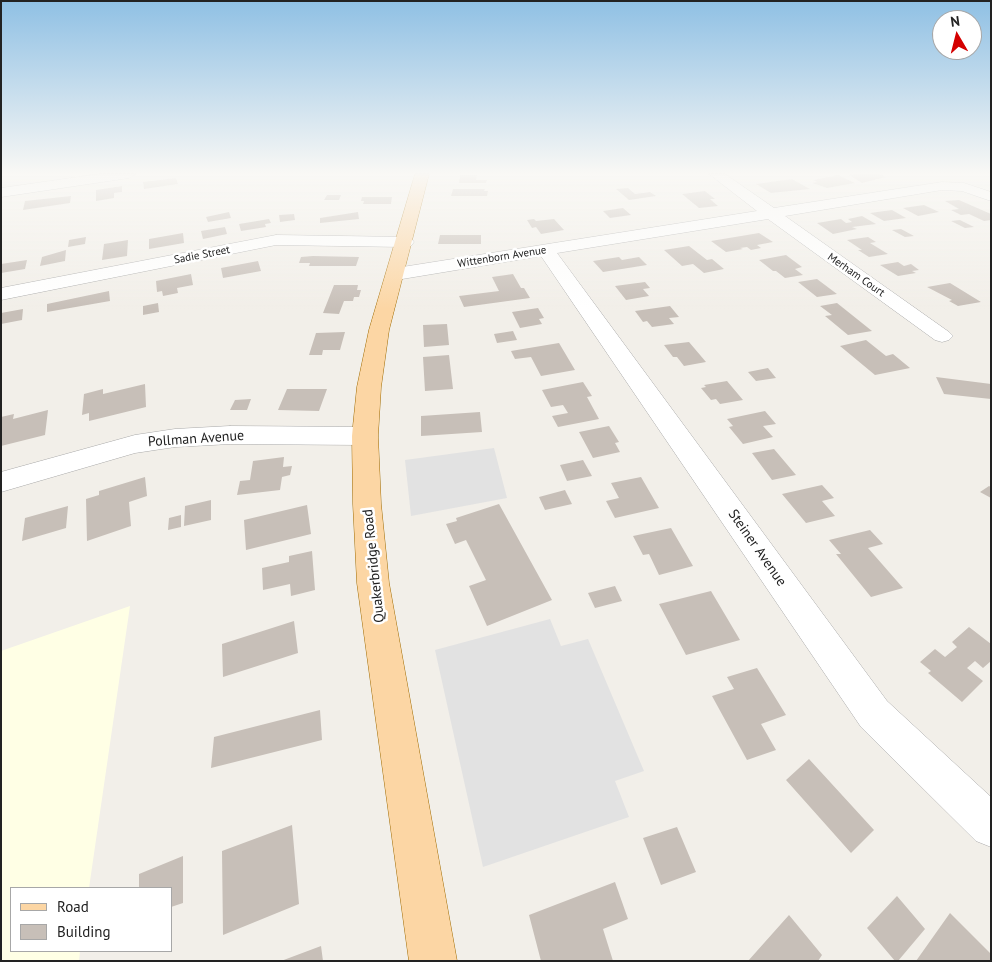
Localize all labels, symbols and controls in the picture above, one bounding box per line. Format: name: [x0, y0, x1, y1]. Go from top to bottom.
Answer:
north arrow: [932, 10, 982, 60]
text: N: [949, 12, 961, 31]
street label: Sadie Street: [173, 243, 231, 267]
street label: Wittenborn Avenue: [457, 243, 547, 271]
street label: Merham Court: [825, 250, 887, 300]
street label: Pollman Avenue: [147, 427, 245, 451]
street label: Steiner Avenue: [724, 506, 790, 590]
street label: Quakerbridge Road: [360, 508, 388, 624]
legend: [10, 887, 172, 952]
text: Road: [57, 897, 89, 916]
text: Building: [57, 922, 111, 941]

